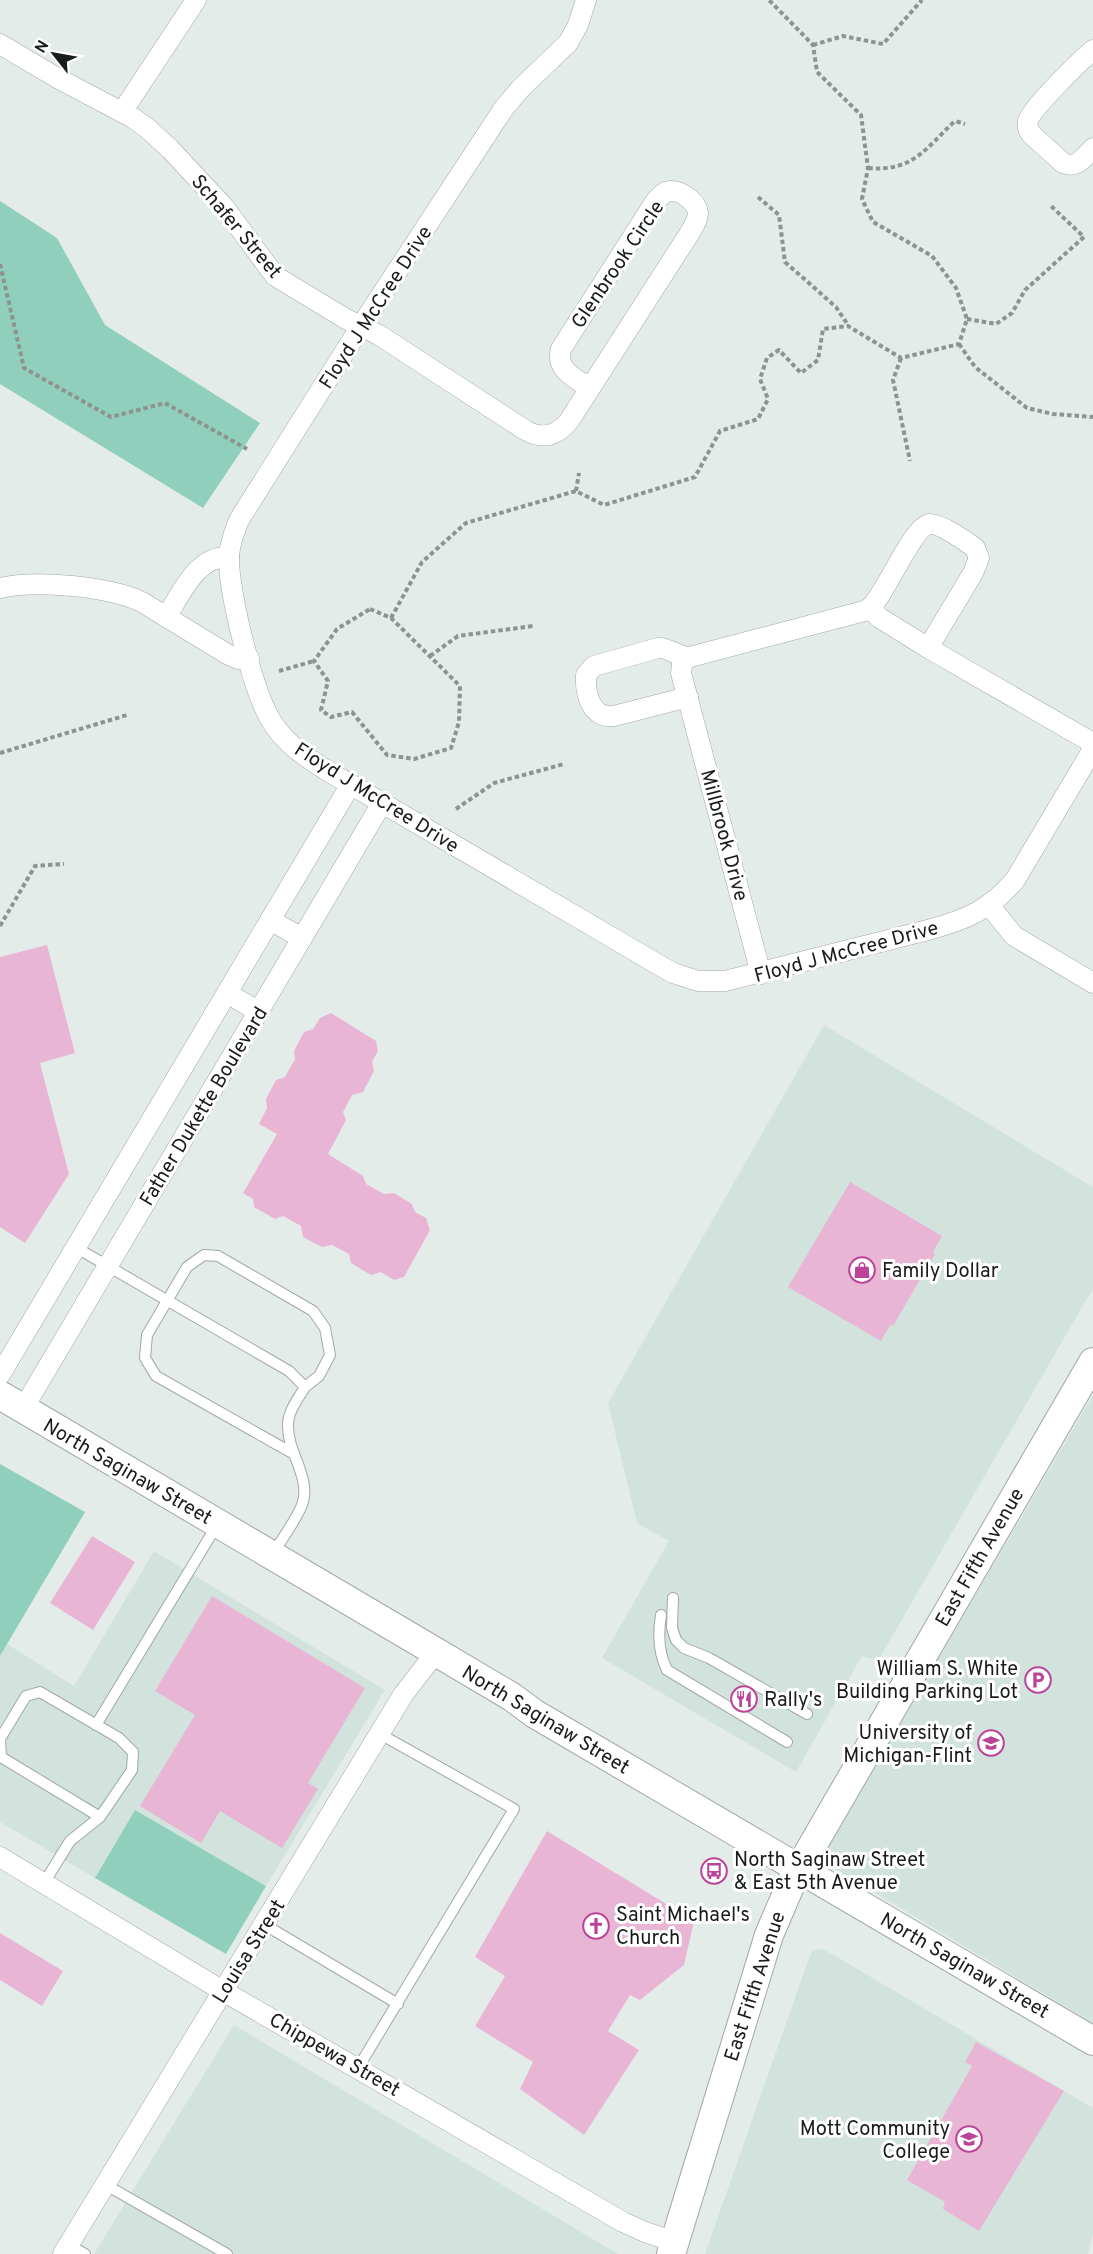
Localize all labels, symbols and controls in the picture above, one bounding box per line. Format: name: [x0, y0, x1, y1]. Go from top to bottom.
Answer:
north arrow: [24, 24, 84, 84]
text: N: [31, 37, 54, 57]
street label: Schafer Street: [184, 170, 287, 285]
street label: Glenbrook Circle: [566, 196, 671, 334]
street label: Floyd J McCree Drive: [314, 222, 439, 395]
street label: Floyd J McCree Drive: [289, 737, 463, 860]
street label: Millbrook Drive: [693, 767, 753, 904]
street label: Floyd J McCree Drive: [752, 916, 941, 990]
street label: Father Dukette Boulevard: [135, 1003, 275, 1211]
shop icon: Family Dollar: [847, 1255, 877, 1285]
place label: Family Dollar: [882, 1259, 999, 1285]
street label: North Saginaw Street: [38, 1414, 216, 1532]
street label: East Fifth Avenue: [930, 1484, 1031, 1632]
place label: William S. White Building Parking Lot: [836, 1657, 1018, 1706]
street label: North Saginaw Street: [456, 1660, 634, 1781]
parking icon: William S. White Building Parking Lot: [1023, 1665, 1053, 1695]
restaurant icon: Rally's: [729, 1684, 759, 1714]
place label: Rally's: [764, 1688, 822, 1714]
place label: University of Michigan-Flint: [843, 1721, 972, 1770]
school or university icon: University of Michigan-Flint: [976, 1728, 1006, 1758]
place label: North Saginaw Street & East 5th Avenue: [734, 1848, 925, 1897]
bus stop icon: North Saginaw Street & East 5th Avenue: [699, 1856, 729, 1886]
street label: Louisa Street: [207, 1895, 292, 2009]
place label: Saint Michael's Church: [616, 1903, 750, 1952]
street label: East Fifth Avenue: [719, 1908, 792, 2065]
street label: North Saginaw Street: [875, 1908, 1053, 2026]
church icon: Saint Michael's Church: [581, 1911, 611, 1941]
street label: Chippewa Street: [264, 2008, 404, 2104]
place label: Mott Community College: [800, 2117, 950, 2166]
school or university icon: Mott Community College: [954, 2124, 984, 2154]

